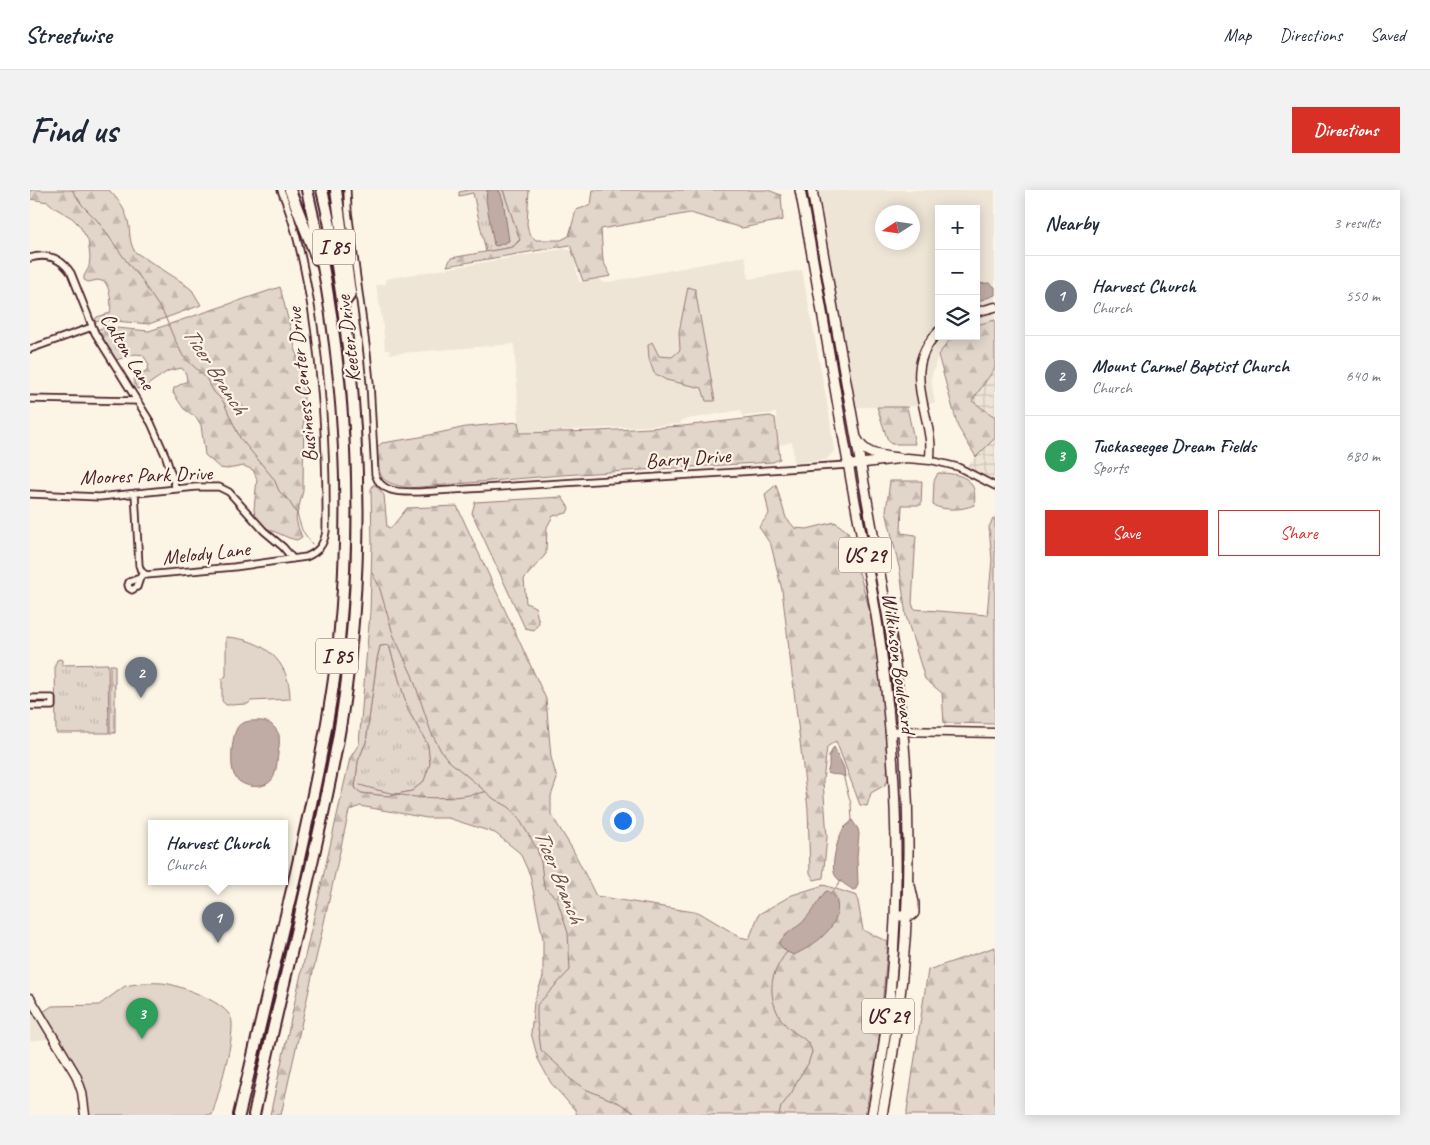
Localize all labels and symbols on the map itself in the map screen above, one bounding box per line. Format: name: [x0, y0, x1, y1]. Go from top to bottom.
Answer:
north arrow: [875, 205, 920, 250]
road number: I 85: [313, 230, 355, 264]
street label: Keeter Drive: [330, 293, 366, 384]
street label: Business Center Drive: [281, 304, 323, 464]
street label: Calton Lane: [95, 308, 162, 396]
water label: Ticer Branch: [177, 322, 255, 421]
street label: Barry Drive: [645, 442, 732, 474]
street label: Moores Park Drive: [79, 460, 214, 490]
street label: Melody Lane: [161, 535, 253, 570]
road number: US 29: [839, 538, 891, 572]
street label: Wilkinson Boulevard: [876, 591, 922, 738]
road number: I 85: [316, 638, 358, 674]
pin: 2: [125, 657, 157, 698]
your location: [610, 808, 636, 834]
water label: Ticer Branch: [528, 826, 591, 929]
pin: 1: [202, 902, 234, 943]
pin: 3: [126, 998, 158, 1039]
road number: US 29: [862, 998, 914, 1034]

